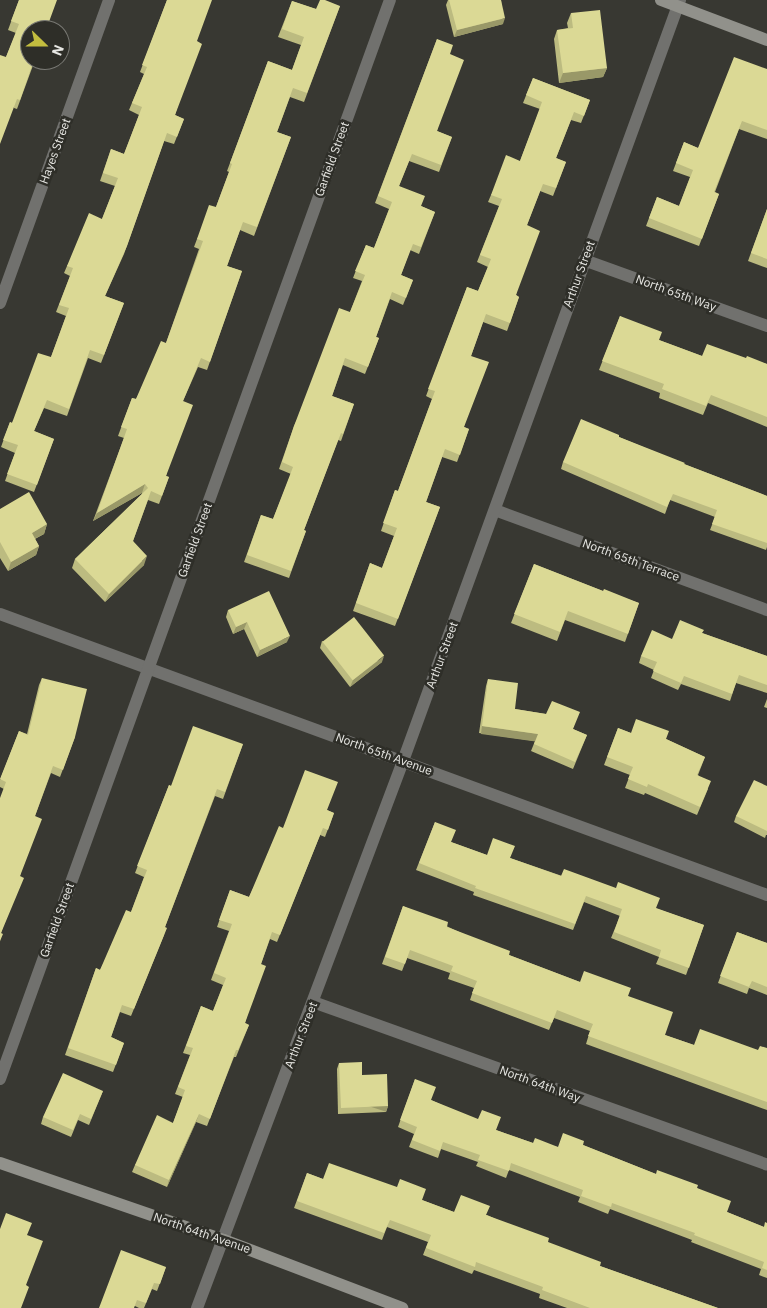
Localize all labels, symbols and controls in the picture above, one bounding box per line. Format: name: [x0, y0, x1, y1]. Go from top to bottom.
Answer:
north arrow: [20, 20, 70, 70]
text: N: [48, 42, 68, 58]
street label: Hayes Street: [36, 116, 74, 186]
street label: Garfield Street: [312, 120, 352, 198]
street label: Arthur Street: [560, 239, 598, 309]
street label: North 65th Way: [634, 272, 718, 314]
street label: Garfield Street: [175, 501, 215, 579]
street label: North 65th Terrace: [581, 536, 681, 584]
street label: Arthur Street: [423, 620, 461, 690]
street label: North 65th Avenue: [334, 730, 434, 778]
street label: Garfield Street: [37, 881, 77, 959]
street label: Arthur Street: [282, 1000, 320, 1070]
street label: North 64th Way: [498, 1063, 582, 1105]
street label: North 64th Avenue: [152, 1210, 252, 1256]

